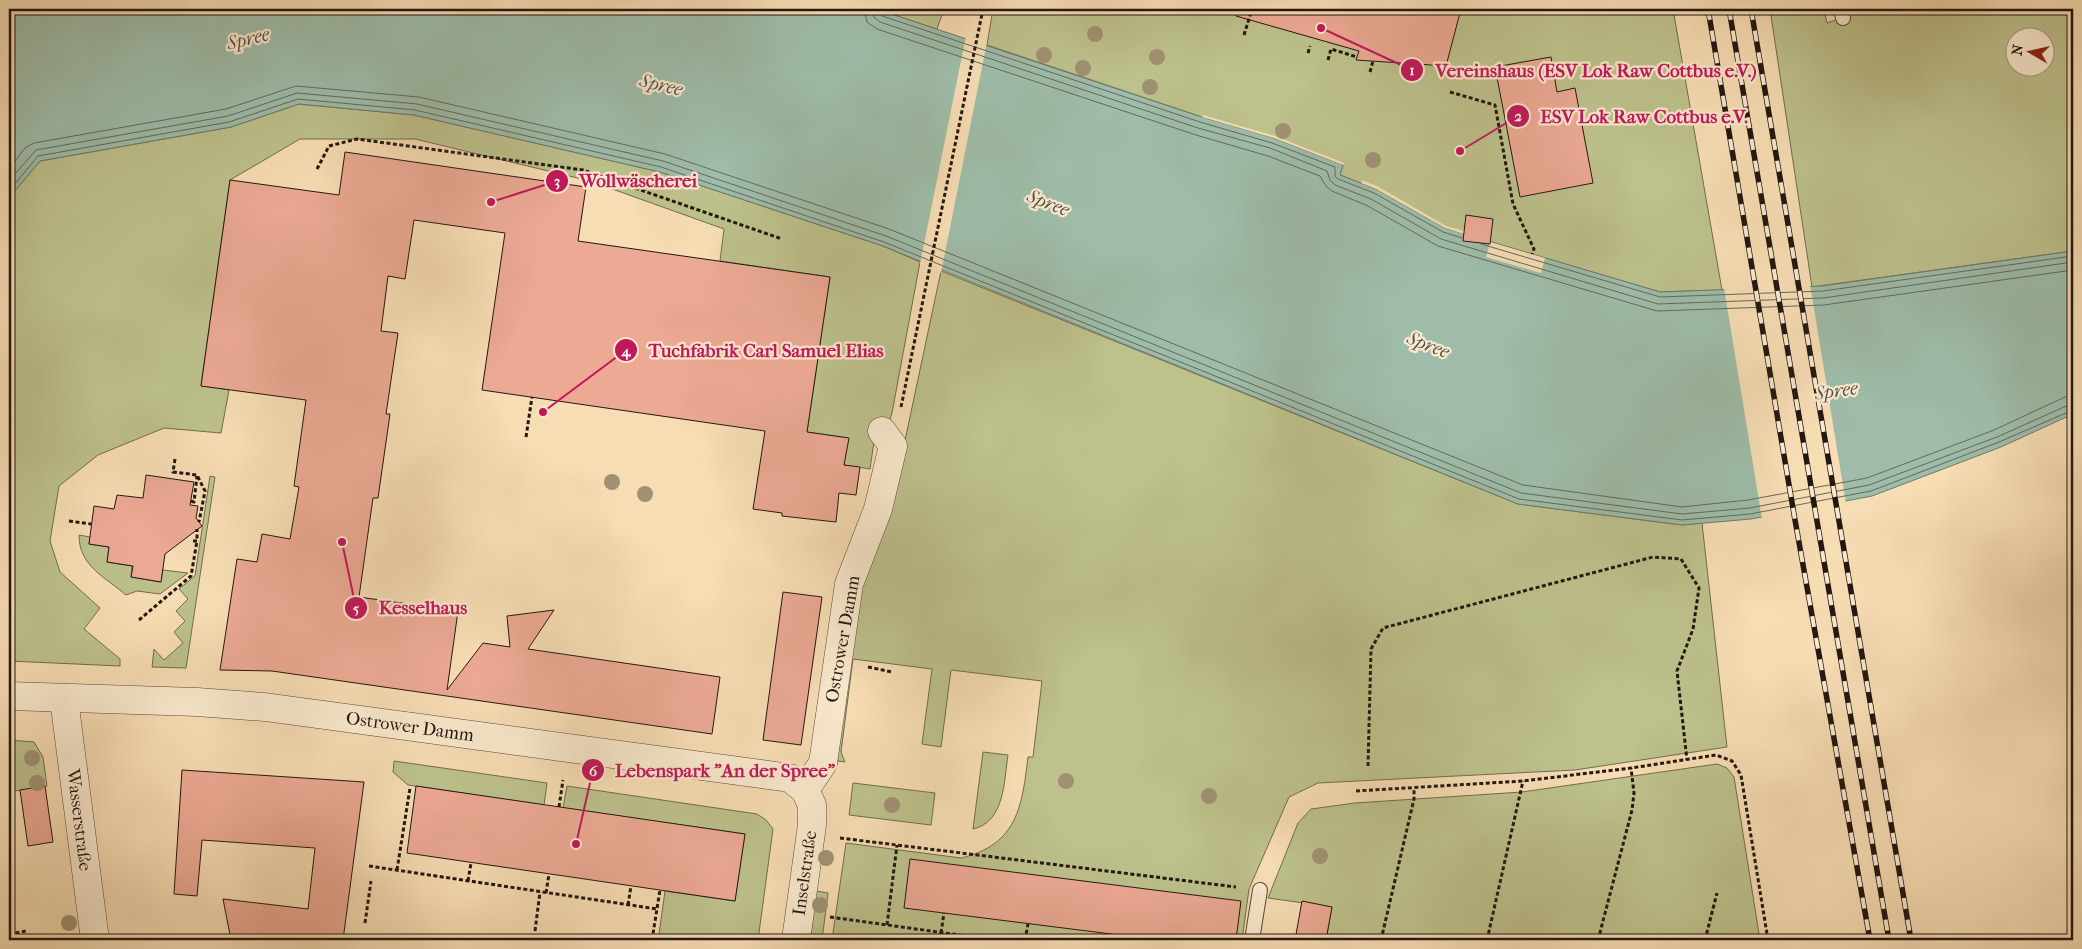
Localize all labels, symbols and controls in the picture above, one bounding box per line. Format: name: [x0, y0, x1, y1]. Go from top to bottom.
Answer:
water label: Spree: [223, 23, 273, 55]
north arrow: [2004, 28, 2054, 78]
text: N: [2008, 43, 2027, 57]
callout: Vereinshaus (ESV Lok Raw Cottbus e.V.): [1400, 53, 1766, 87]
text: Vereinshaus (ESV Lok Raw Cottbus e.V.): [1434, 60, 1757, 82]
text: 1: [1409, 61, 1415, 79]
water label: Spree: [636, 69, 686, 101]
callout: ESV Lok Raw Cottbus e.V.: [1505, 99, 1758, 133]
text: ESV Lok Raw Cottbus e.V.: [1540, 106, 1748, 128]
text: 2: [1514, 107, 1522, 125]
callout: Wollwäscherei: [544, 164, 708, 198]
text: Wollwäscherei: [578, 170, 697, 192]
text: 3: [554, 172, 560, 190]
water label: Spree: [1023, 185, 1073, 221]
water label: Spree: [1403, 327, 1453, 363]
callout: Tuchfabrik Carl Samuel Elias: [614, 333, 894, 367]
text: Tuchfabrik Carl Samuel Elias: [647, 340, 884, 362]
text: 4: [621, 342, 632, 360]
water label: Spree: [1812, 377, 1860, 405]
street label: Ostrower Damm: [821, 574, 865, 704]
callout: Kesselhaus: [344, 591, 477, 625]
text: Kesselhaus: [379, 597, 467, 619]
text: 5: [353, 599, 360, 617]
street label: Ostrower Damm: [345, 708, 475, 746]
callout: Lebenspark "An der Spree": [580, 753, 845, 787]
text: Lebenspark "An der Spree": [615, 760, 836, 782]
text: 6: [589, 762, 598, 780]
street label: Wasserstraße: [62, 767, 96, 872]
street label: Inselstraße: [789, 829, 821, 917]

